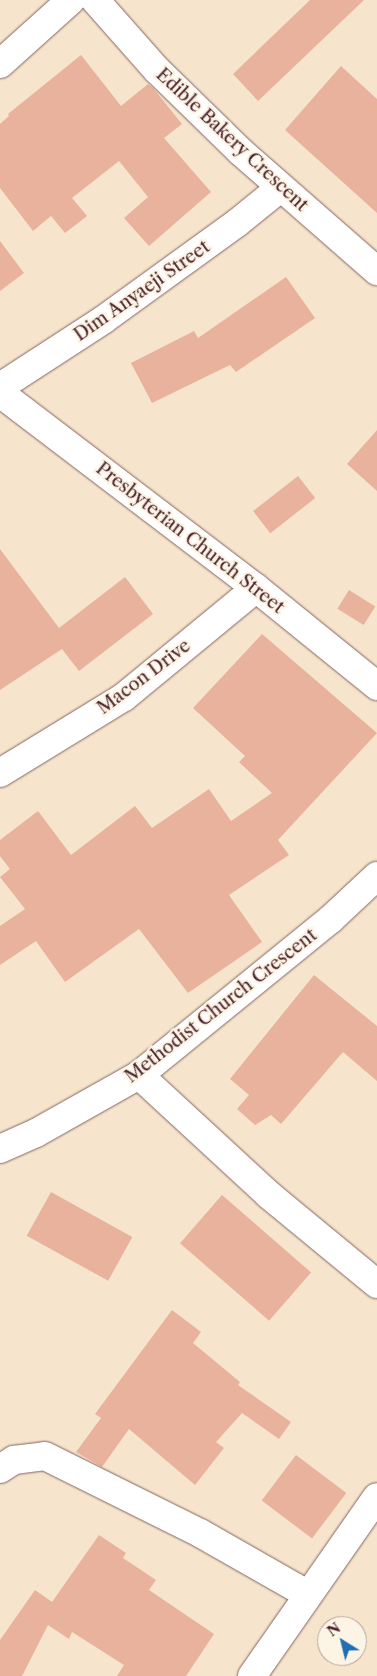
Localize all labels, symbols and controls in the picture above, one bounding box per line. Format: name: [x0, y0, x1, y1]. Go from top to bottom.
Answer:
street label: Edible Bakery Crescent: [151, 64, 313, 216]
street label: Dim Anyaeji Street: [70, 236, 214, 346]
street label: Presbyterian Church Street: [92, 458, 288, 618]
street label: Macon Drive: [93, 635, 195, 719]
street label: Methodist Church Crescent: [121, 924, 321, 1088]
north arrow: [317, 1616, 367, 1666]
text: N: [324, 1619, 344, 1641]

